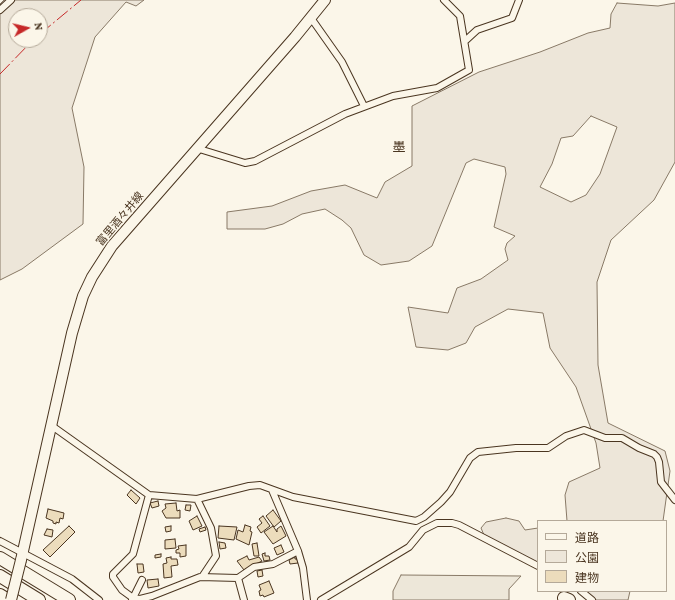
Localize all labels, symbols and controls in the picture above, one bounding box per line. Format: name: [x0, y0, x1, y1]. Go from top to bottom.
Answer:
north arrow: [8, 8, 48, 48]
text: N: [32, 22, 45, 31]
district label: 墨: [393, 139, 405, 155]
street label: 富里酒々井線: [94, 189, 146, 249]
legend: [537, 520, 667, 592]
text: 道路: [575, 531, 599, 545]
text: 公園: [575, 551, 599, 565]
text: 建物: [575, 571, 599, 585]

